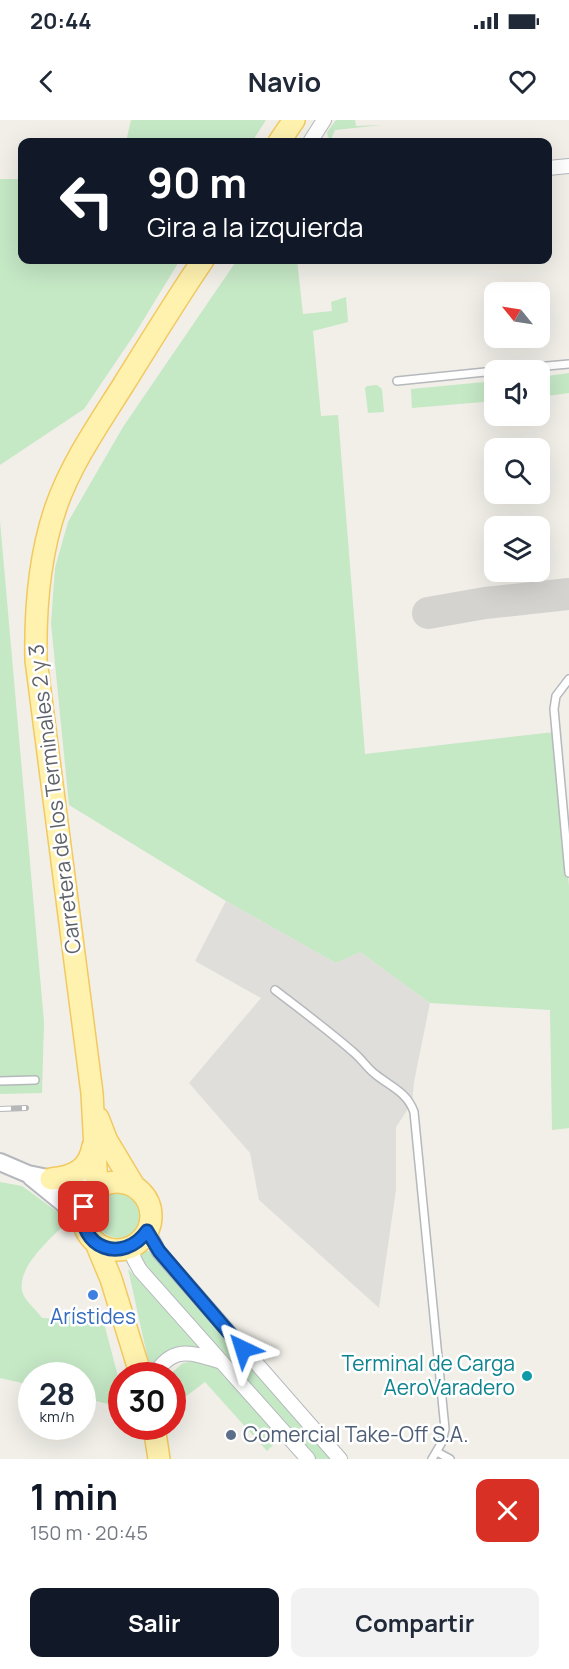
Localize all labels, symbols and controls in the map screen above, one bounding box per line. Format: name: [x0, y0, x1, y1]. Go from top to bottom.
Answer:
text: 20:44: [30, 6, 92, 36]
text: Navio: [248, 63, 321, 100]
icon: back: [30, 65, 63, 98]
icon: heart: [506, 65, 539, 98]
text: 90 m: [147, 153, 247, 211]
icon: left: [48, 162, 126, 240]
text: Gira a la izquierda: [147, 208, 363, 245]
north arrow: [484, 282, 550, 348]
map controls: [484, 282, 550, 582]
button: sound: [484, 360, 550, 426]
button: search: [484, 438, 550, 504]
button: layers: [484, 516, 550, 582]
street label: Carretera de los Terminales 2 y 3: [21, 643, 87, 955]
pin: [58, 1181, 109, 1232]
icon: arrive: [67, 1190, 100, 1223]
marker: Arístides: [86, 1288, 100, 1302]
place label: Arístides: [50, 1302, 136, 1330]
position arrow: [211, 1317, 275, 1381]
place label: Terminal de Carga AeroVaradero: [341, 1349, 515, 1401]
speed limit sign: 30: [108, 1362, 186, 1440]
marker: Terminal de Carga AeroVaradero: [520, 1369, 534, 1383]
text: 28: [39, 1373, 75, 1414]
text: km/h: [40, 1406, 74, 1427]
place label: Comercial Take-Off S.A.: [243, 1420, 469, 1448]
marker: Comercial Take-Off S.A.: [224, 1428, 238, 1442]
text: 1 min: [30, 1472, 118, 1521]
button: close: [476, 1479, 539, 1542]
text: 150 m · 20:45: [30, 1519, 148, 1546]
button: Salir: [30, 1588, 279, 1657]
button: Compartir: [291, 1588, 539, 1657]

